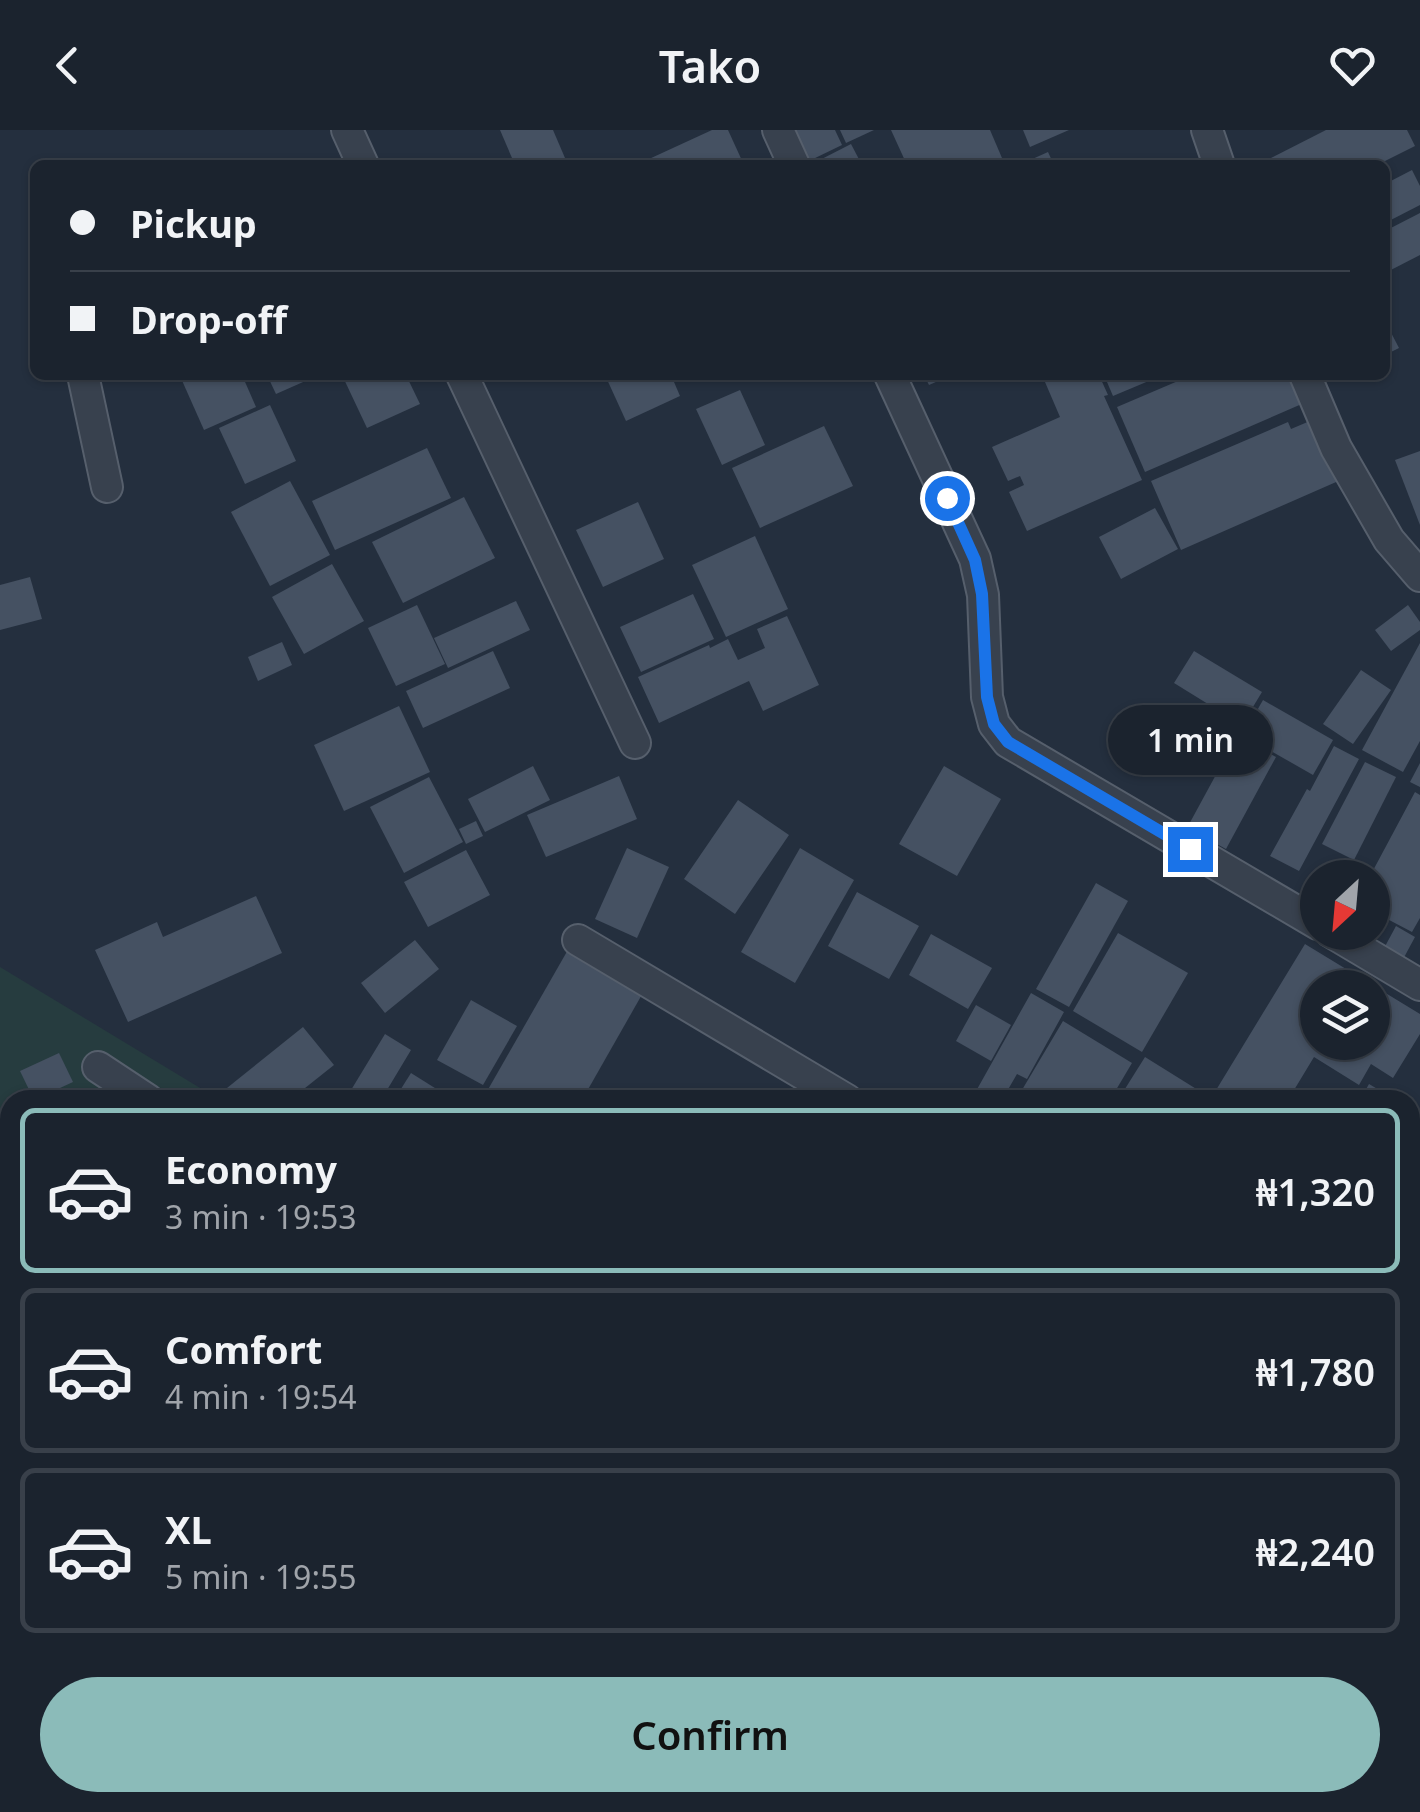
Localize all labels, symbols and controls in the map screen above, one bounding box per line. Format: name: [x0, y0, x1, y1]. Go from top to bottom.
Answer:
text: Tako: [659, 35, 761, 96]
icon: back: [40, 38, 95, 93]
icon: heart: [1325, 38, 1380, 93]
text: Pickup: [130, 197, 257, 249]
text: Drop-off: [130, 293, 287, 345]
route start: [925, 476, 970, 521]
callout: 1 min: [1108, 704, 1272, 774]
text: 1 min: [1147, 718, 1234, 761]
route end: [1168, 827, 1213, 872]
north arrow: [1300, 860, 1390, 950]
map controls: [1300, 860, 1390, 1060]
button: layers: [1300, 970, 1390, 1060]
text: Economy: [165, 1143, 337, 1195]
icon: car: [45, 1146, 135, 1236]
text: ₦1,320: [1256, 1165, 1375, 1217]
text: 3 min · 19:53: [165, 1195, 357, 1238]
text: Comfort: [165, 1323, 322, 1375]
icon: car: [45, 1326, 135, 1416]
text: ₦1,780: [1256, 1345, 1375, 1397]
text: 4 min · 19:54: [165, 1375, 357, 1418]
text: XL: [165, 1503, 212, 1555]
icon: car: [45, 1506, 135, 1596]
text: ₦2,240: [1256, 1525, 1375, 1577]
text: 5 min · 19:55: [165, 1555, 357, 1598]
button: Confirm: [40, 1677, 1380, 1792]

